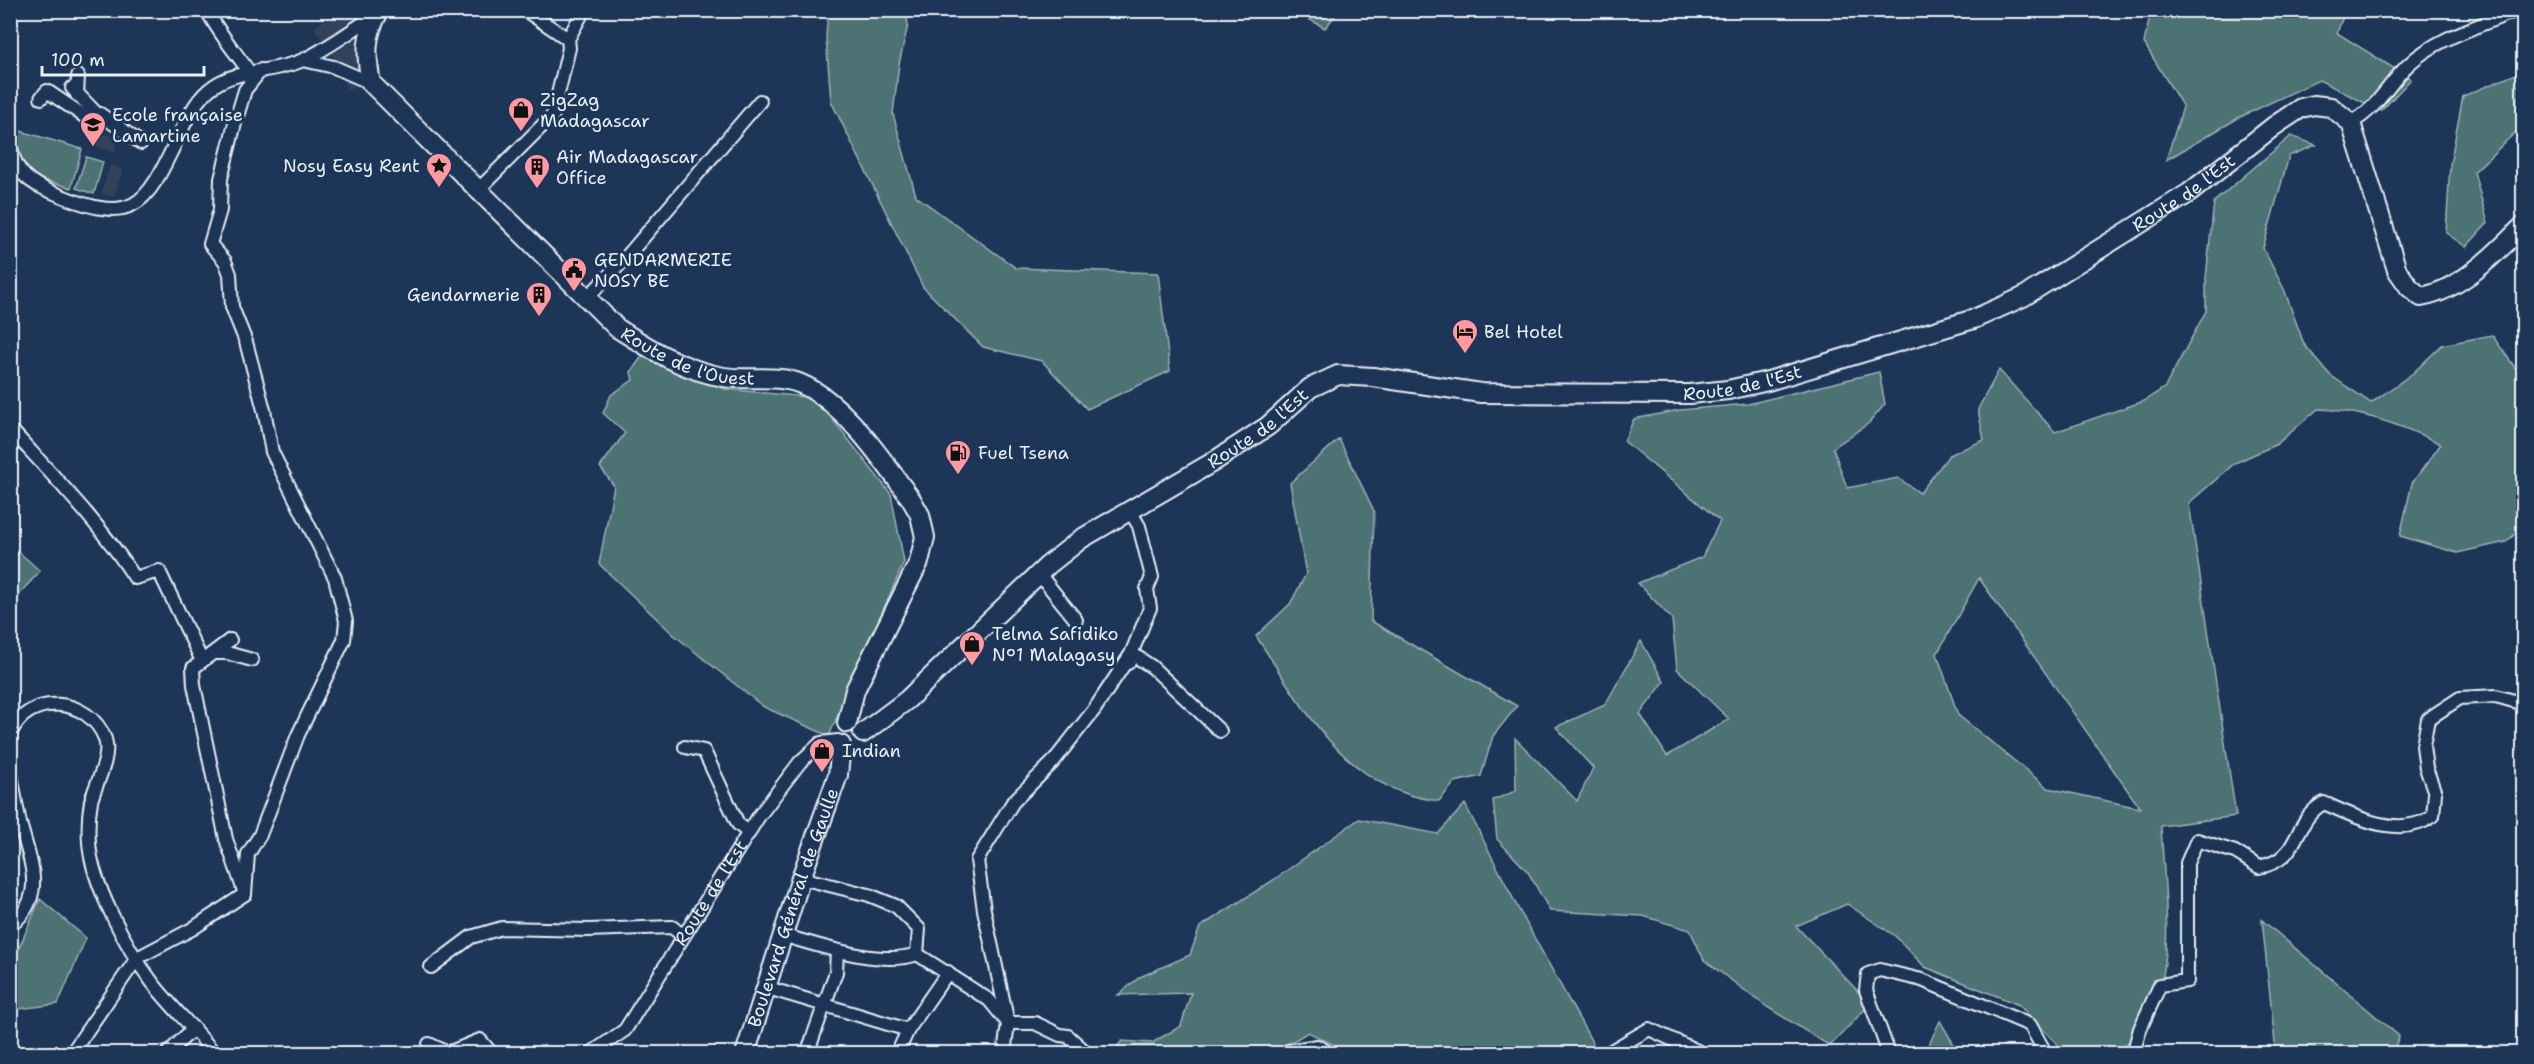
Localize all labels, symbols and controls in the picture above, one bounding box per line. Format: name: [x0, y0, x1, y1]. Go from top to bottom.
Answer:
scale bar: [42, 39, 204, 77]
text: 100 m: [51, 48, 105, 72]
place label: ZigZag Madagascar: [540, 88, 650, 133]
shop icon: ZigZag Madagascar: [506, 95, 536, 133]
place label: Ecole française Lamartine: [112, 103, 243, 148]
school or university icon: Ecole française Lamartine: [78, 110, 108, 148]
place label: Air Madagascar Office: [556, 145, 698, 190]
street label: Route de l'Est: [2128, 149, 2240, 238]
place icon: Nosy Easy Rent: [424, 151, 454, 189]
building icon: Air Madagascar Office: [522, 152, 552, 190]
place label: Nosy Easy Rent: [283, 154, 420, 178]
place label: GENDARMERIE NOSY BE: [594, 248, 732, 293]
public building icon: GENDARMERIE NOSY BE: [559, 255, 589, 293]
building icon: Gendarmerie: [524, 280, 554, 318]
place label: Gendarmerie: [407, 283, 520, 307]
hotel icon: Bel Hotel: [1450, 317, 1480, 355]
place label: Bel Hotel: [1484, 320, 1563, 344]
street label: Route de l'Ouest: [616, 322, 755, 390]
street label: Route de l'Est: [1683, 360, 1805, 406]
street label: Route de l'Est: [1203, 383, 1314, 474]
fuel station icon: Fuel Tsena: [943, 438, 973, 476]
place label: Fuel Tsena: [978, 441, 1069, 465]
place label: Telma Safidiko N°1 Malagasy: [992, 622, 1118, 667]
shop icon: Telma Safidiko N°1 Malagasy: [957, 629, 987, 667]
shop icon: Indian: [807, 736, 837, 774]
place label: Indian: [842, 739, 901, 763]
street label: Boulevard Général de Gaulle: [742, 785, 844, 1030]
street label: Route de l'Est: [669, 835, 753, 951]

